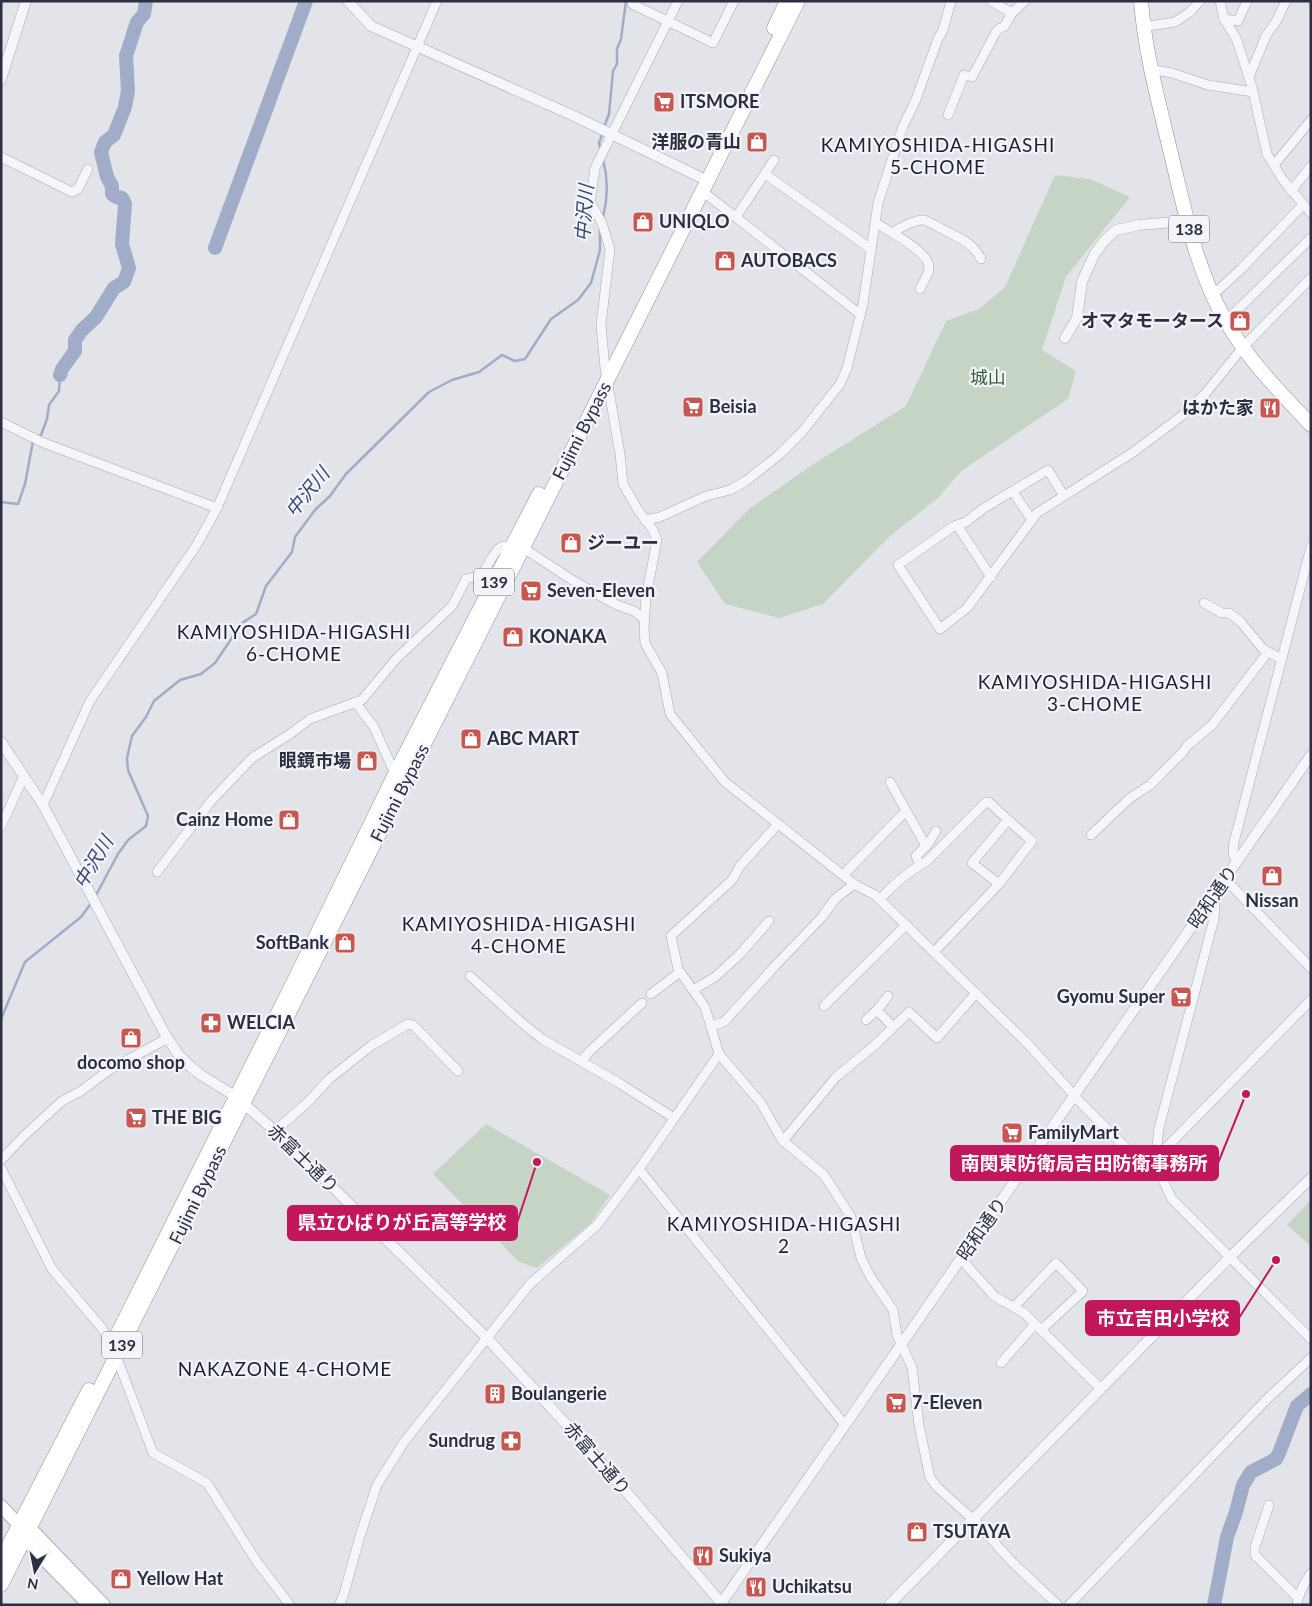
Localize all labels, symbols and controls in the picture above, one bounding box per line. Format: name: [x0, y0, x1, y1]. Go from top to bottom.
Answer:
supermarket icon: ITSMORE: [652, 90, 676, 114]
place label: ITSMORE: [680, 90, 759, 112]
place label: 洋服の青山: [651, 130, 741, 152]
shop icon: 洋服の青山: [745, 130, 769, 154]
district label: KAMIYOSHIDA-HIGASHI 5-CHOME: [821, 133, 1055, 178]
water label: 中沢川: [570, 182, 597, 242]
shop icon: UNIQLO: [631, 210, 655, 234]
place label: UNIQLO: [659, 210, 730, 232]
road number: 138: [1169, 215, 1209, 242]
shop icon: AUTOBACS: [713, 249, 737, 273]
place label: AUTOBACS: [740, 249, 837, 271]
place label: オマタモータース: [1081, 309, 1224, 331]
shop icon: オマタモータース: [1228, 309, 1252, 333]
park label: 城山: [970, 366, 1006, 388]
street label: Fujimi Bypass: [547, 378, 615, 483]
supermarket icon: Beisia: [681, 395, 705, 419]
place label: Beisia: [709, 395, 757, 417]
place label: はかた家: [1182, 396, 1254, 418]
restaurant icon: はかた家: [1258, 396, 1282, 420]
water label: 中沢川: [280, 461, 335, 521]
shop icon: ジーユー: [559, 531, 583, 555]
place label: ジーユー: [587, 531, 659, 553]
road number: 139: [474, 568, 514, 596]
supermarket icon: Seven-Eleven: [519, 579, 543, 603]
place label: Seven-Eleven: [547, 579, 655, 601]
district label: KAMIYOSHIDA-HIGASHI 6-CHOME: [177, 620, 411, 665]
shop icon: KONAKA: [501, 625, 525, 649]
place label: KONAKA: [529, 625, 607, 647]
district label: KAMIYOSHIDA-HIGASHI 3-CHOME: [978, 670, 1212, 715]
shop icon: ABC MART: [459, 727, 483, 751]
place label: ABC MART: [486, 727, 579, 749]
street label: Fujimi Bypass: [365, 740, 433, 845]
place label: 眼鏡市場: [279, 749, 351, 771]
shop icon: 眼鏡市場: [355, 749, 379, 773]
place label: Cainz Home: [176, 808, 273, 830]
shop icon: Cainz Home: [277, 808, 301, 832]
water label: 中沢川: [68, 830, 118, 892]
street label: 昭和通り: [1183, 861, 1242, 932]
shop icon: Nissan: [1260, 864, 1284, 888]
place label: Nissan: [1245, 889, 1299, 911]
district label: KAMIYOSHIDA-HIGASHI 4-CHOME: [402, 912, 636, 957]
place label: SoftBank: [256, 931, 329, 953]
shop icon: SoftBank: [333, 931, 357, 955]
place label: Gyomu Super: [1057, 985, 1165, 1007]
supermarket icon: Gyomu Super: [1169, 985, 1193, 1009]
pharmacy icon: WELCIA: [199, 1011, 223, 1035]
place label: WELCIA: [227, 1011, 295, 1033]
shop icon: docomo shop: [119, 1026, 143, 1050]
place label: docomo shop: [77, 1051, 185, 1073]
supermarket icon: THE BIG: [124, 1106, 148, 1130]
place label: THE BIG: [152, 1106, 222, 1128]
street label: 赤富士通り: [264, 1119, 344, 1197]
supermarket icon: FamilyMart: [1000, 1121, 1024, 1145]
place label: FamilyMart: [1028, 1121, 1119, 1143]
street label: Fujimi Bypass: [164, 1141, 231, 1248]
callout: 南関東防衛局吉田防衛事務所: [951, 1146, 1218, 1180]
text: 南関東防衛局吉田防衛事務所: [960, 1151, 1208, 1174]
street label: 昭和通り: [952, 1193, 1011, 1264]
callout: 県立ひばりが丘高等学校: [288, 1206, 517, 1240]
text: 県立ひばりが丘高等学校: [297, 1210, 507, 1233]
district label: KAMIYOSHIDA-HIGASHI 2: [667, 1212, 901, 1257]
callout: 市立吉田小学校: [1086, 1301, 1239, 1335]
text: 市立吉田小学校: [1096, 1306, 1230, 1329]
road number: 139: [102, 1332, 142, 1358]
district label: NAKAZONE 4-CHOME: [178, 1357, 392, 1380]
building icon: Boulangerie: [483, 1382, 507, 1406]
place label: Boulangerie: [511, 1382, 607, 1404]
supermarket icon: 7-Eleven: [884, 1391, 908, 1415]
place label: 7-Eleven: [912, 1391, 982, 1413]
street label: 赤富士通り: [560, 1417, 636, 1500]
place label: Sundrug: [428, 1429, 495, 1451]
pharmacy icon: Sundrug: [499, 1429, 523, 1453]
shop icon: TSUTAYA: [905, 1520, 929, 1544]
place label: TSUTAYA: [933, 1520, 1011, 1542]
restaurant icon: Sukiya: [691, 1544, 715, 1568]
place label: Sukiya: [719, 1544, 771, 1566]
north arrow: [10, 1546, 60, 1596]
shop icon: Yellow Hat: [109, 1567, 133, 1591]
place label: Yellow Hat: [136, 1567, 223, 1589]
text: N: [26, 1575, 39, 1594]
restaurant icon: Uchikatsu: [744, 1575, 768, 1599]
place label: Uchikatsu: [772, 1575, 852, 1597]

